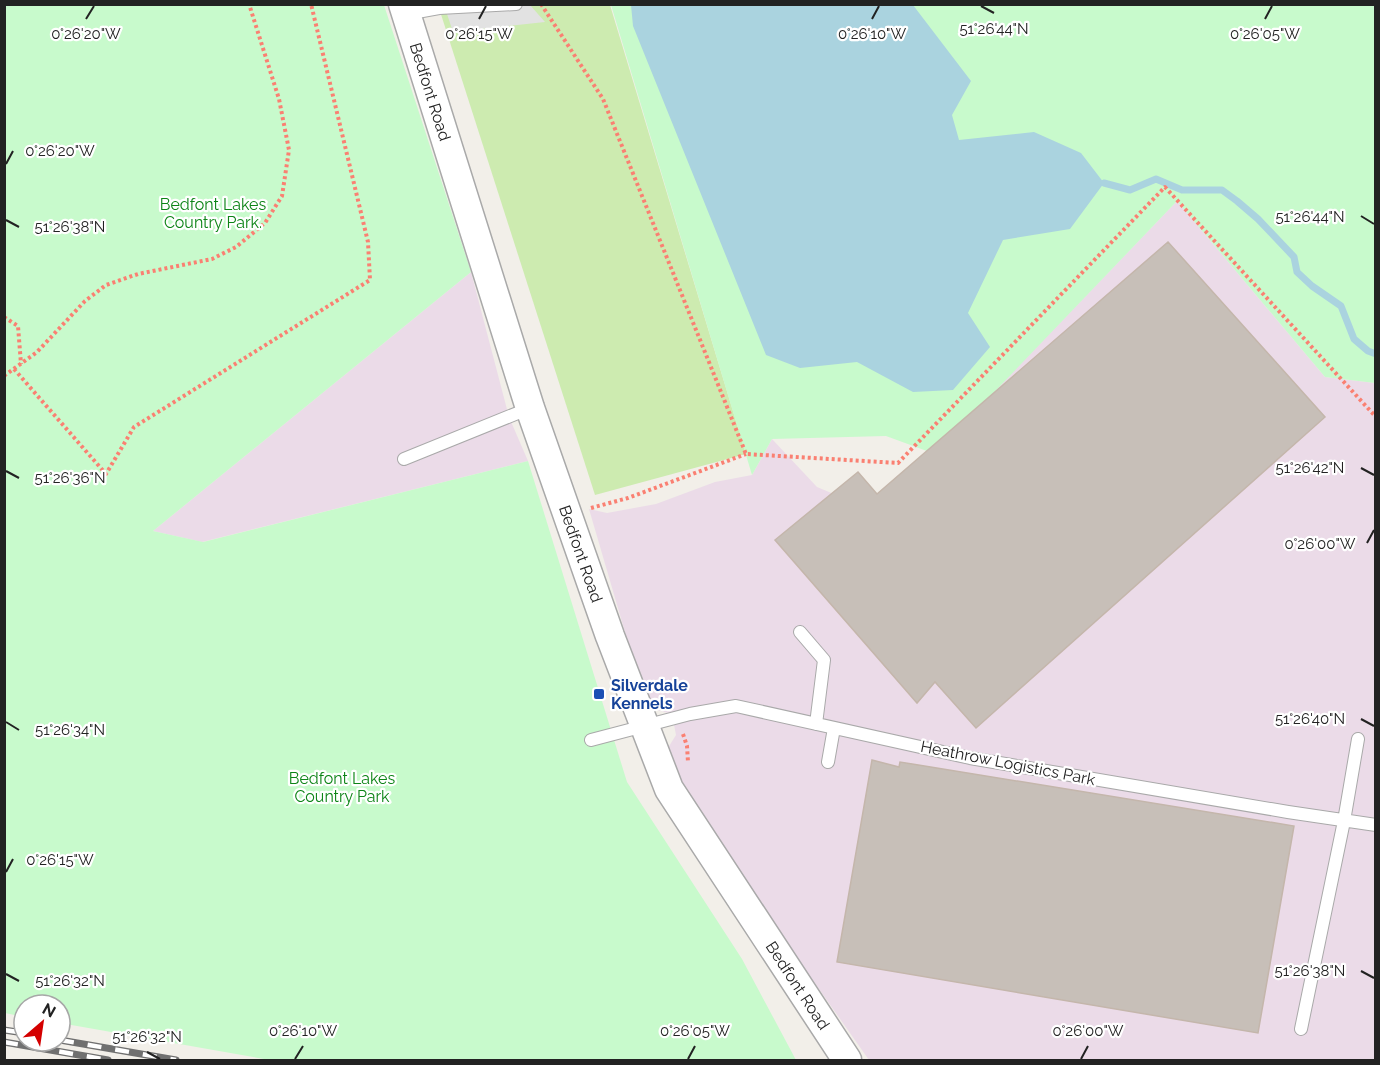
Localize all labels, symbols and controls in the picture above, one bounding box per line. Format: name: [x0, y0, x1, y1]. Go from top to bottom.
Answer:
text: 51°26'44"N: [959, 20, 1029, 38]
text: 0°26'20"W: [51, 25, 121, 43]
text: 0°26'15"W: [445, 25, 513, 43]
text: 0°26'10"W: [838, 25, 906, 43]
text: 0°26'05"W: [1230, 25, 1300, 43]
street label: Bedfont Road: [406, 40, 455, 143]
text: 0°26'20"W: [25, 142, 95, 160]
park label: Bedfont Lakes Country Park.: [160, 195, 266, 232]
text: 51°26'44"N: [1275, 208, 1345, 226]
text: 51°26'38"N: [35, 218, 105, 236]
text: 51°26'42"N: [1276, 459, 1344, 477]
text: 51°26'36"N: [35, 469, 105, 487]
street label: Bedfont Road: [555, 503, 607, 605]
text: 0°26'00"W: [1285, 535, 1356, 553]
place label: Silverdale Kennels: [611, 676, 688, 713]
marker: Silverdale Kennels: [592, 687, 606, 701]
text: 51°26'40"N: [1275, 710, 1345, 728]
text: 51°26'34"N: [35, 721, 105, 739]
street label: Heathrow Logistics Park: [919, 737, 1097, 789]
park label: Bedfont Lakes Country Park: [289, 769, 395, 806]
text: 0°26'15"W: [26, 851, 94, 869]
street label: Bedfont Road: [762, 938, 834, 1033]
text: 51°26'38"N: [1275, 962, 1345, 980]
text: 51°26'32"N: [35, 972, 105, 990]
north arrow: [12, 993, 72, 1053]
text: N: [39, 999, 59, 1022]
text: 0°26'10"W: [269, 1022, 337, 1040]
text: 0°26'05"W: [660, 1022, 730, 1040]
text: 0°26'00"W: [1053, 1022, 1124, 1040]
text: 51°26'32"N: [112, 1028, 182, 1046]

